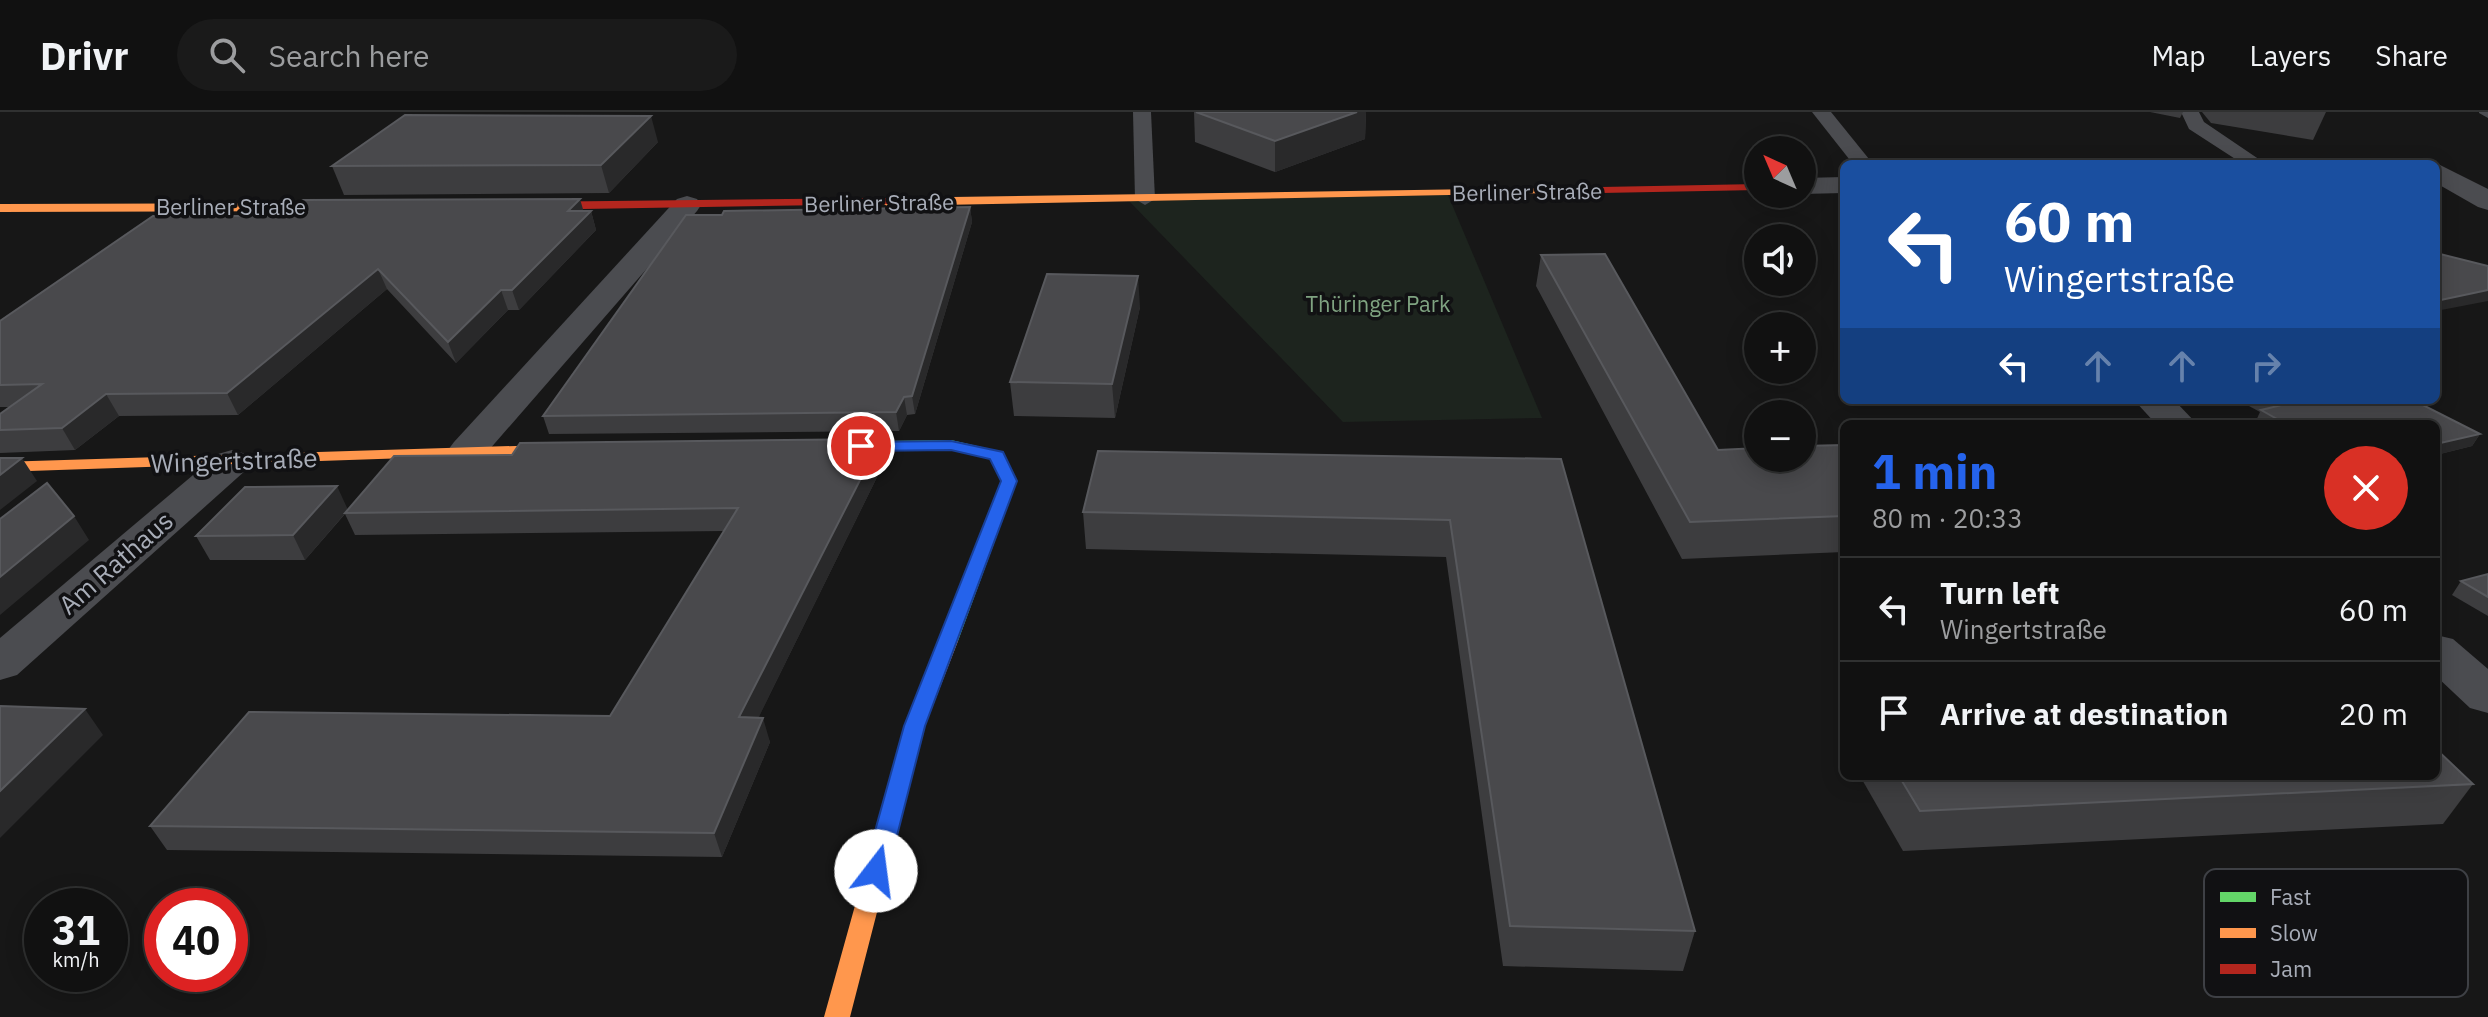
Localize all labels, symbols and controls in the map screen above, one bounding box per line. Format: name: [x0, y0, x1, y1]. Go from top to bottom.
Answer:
search box: [177, 19, 737, 91]
text: Drivr: [40, 31, 129, 80]
icon: search: [205, 33, 249, 77]
text: Search here: [269, 36, 429, 75]
text: Map: [2151, 37, 2205, 74]
text: Layers: [2249, 37, 2331, 74]
text: Share: [2375, 37, 2448, 74]
north arrow: [1744, 136, 1816, 208]
map controls: [1744, 136, 1816, 472]
street label: Berliner Straße: [1452, 176, 1602, 207]
text: 60 m: [2004, 185, 2134, 257]
street label: Berliner Straße: [804, 187, 954, 218]
street label: Berliner Straße: [156, 192, 306, 221]
icon: left: [1872, 192, 1976, 296]
button: sound: [1744, 224, 1816, 296]
text: Wingertstraße: [2004, 255, 2235, 302]
park label: Thüringer Park: [1305, 289, 1451, 318]
button: +: [1744, 312, 1816, 384]
icon: left: [1992, 344, 2036, 388]
icon: ahead: [2076, 344, 2120, 388]
icon: ahead: [2160, 344, 2204, 388]
icon: right: [2244, 344, 2288, 388]
button: −: [1744, 400, 1816, 472]
pin: [827, 412, 895, 480]
icon: arrive: [839, 424, 883, 468]
street label: Wingertstraße: [150, 440, 318, 480]
text: 1 min: [1872, 440, 1997, 502]
button: close: [2324, 446, 2408, 530]
text: 80 m · 20:33: [1872, 501, 2023, 535]
street label: Am Rathaus: [51, 503, 180, 621]
text: Turn left: [1940, 573, 2059, 612]
icon: left: [1872, 587, 1916, 631]
text: 60 m: [2339, 590, 2408, 629]
text: Wingertstraße: [1940, 612, 2107, 646]
icon: arrive: [1872, 691, 1916, 735]
text: Arrive at destination: [1940, 694, 2228, 733]
text: 20 m: [2339, 694, 2408, 733]
position arrow: [834, 829, 918, 913]
legend: [2204, 869, 2468, 997]
text: Fast: [2270, 882, 2311, 911]
speed limit sign: 40: [144, 888, 248, 992]
text: 31: [52, 904, 100, 956]
text: Slow: [2270, 918, 2318, 947]
text: km/h: [52, 946, 100, 973]
text: Jam: [2270, 954, 2312, 983]

